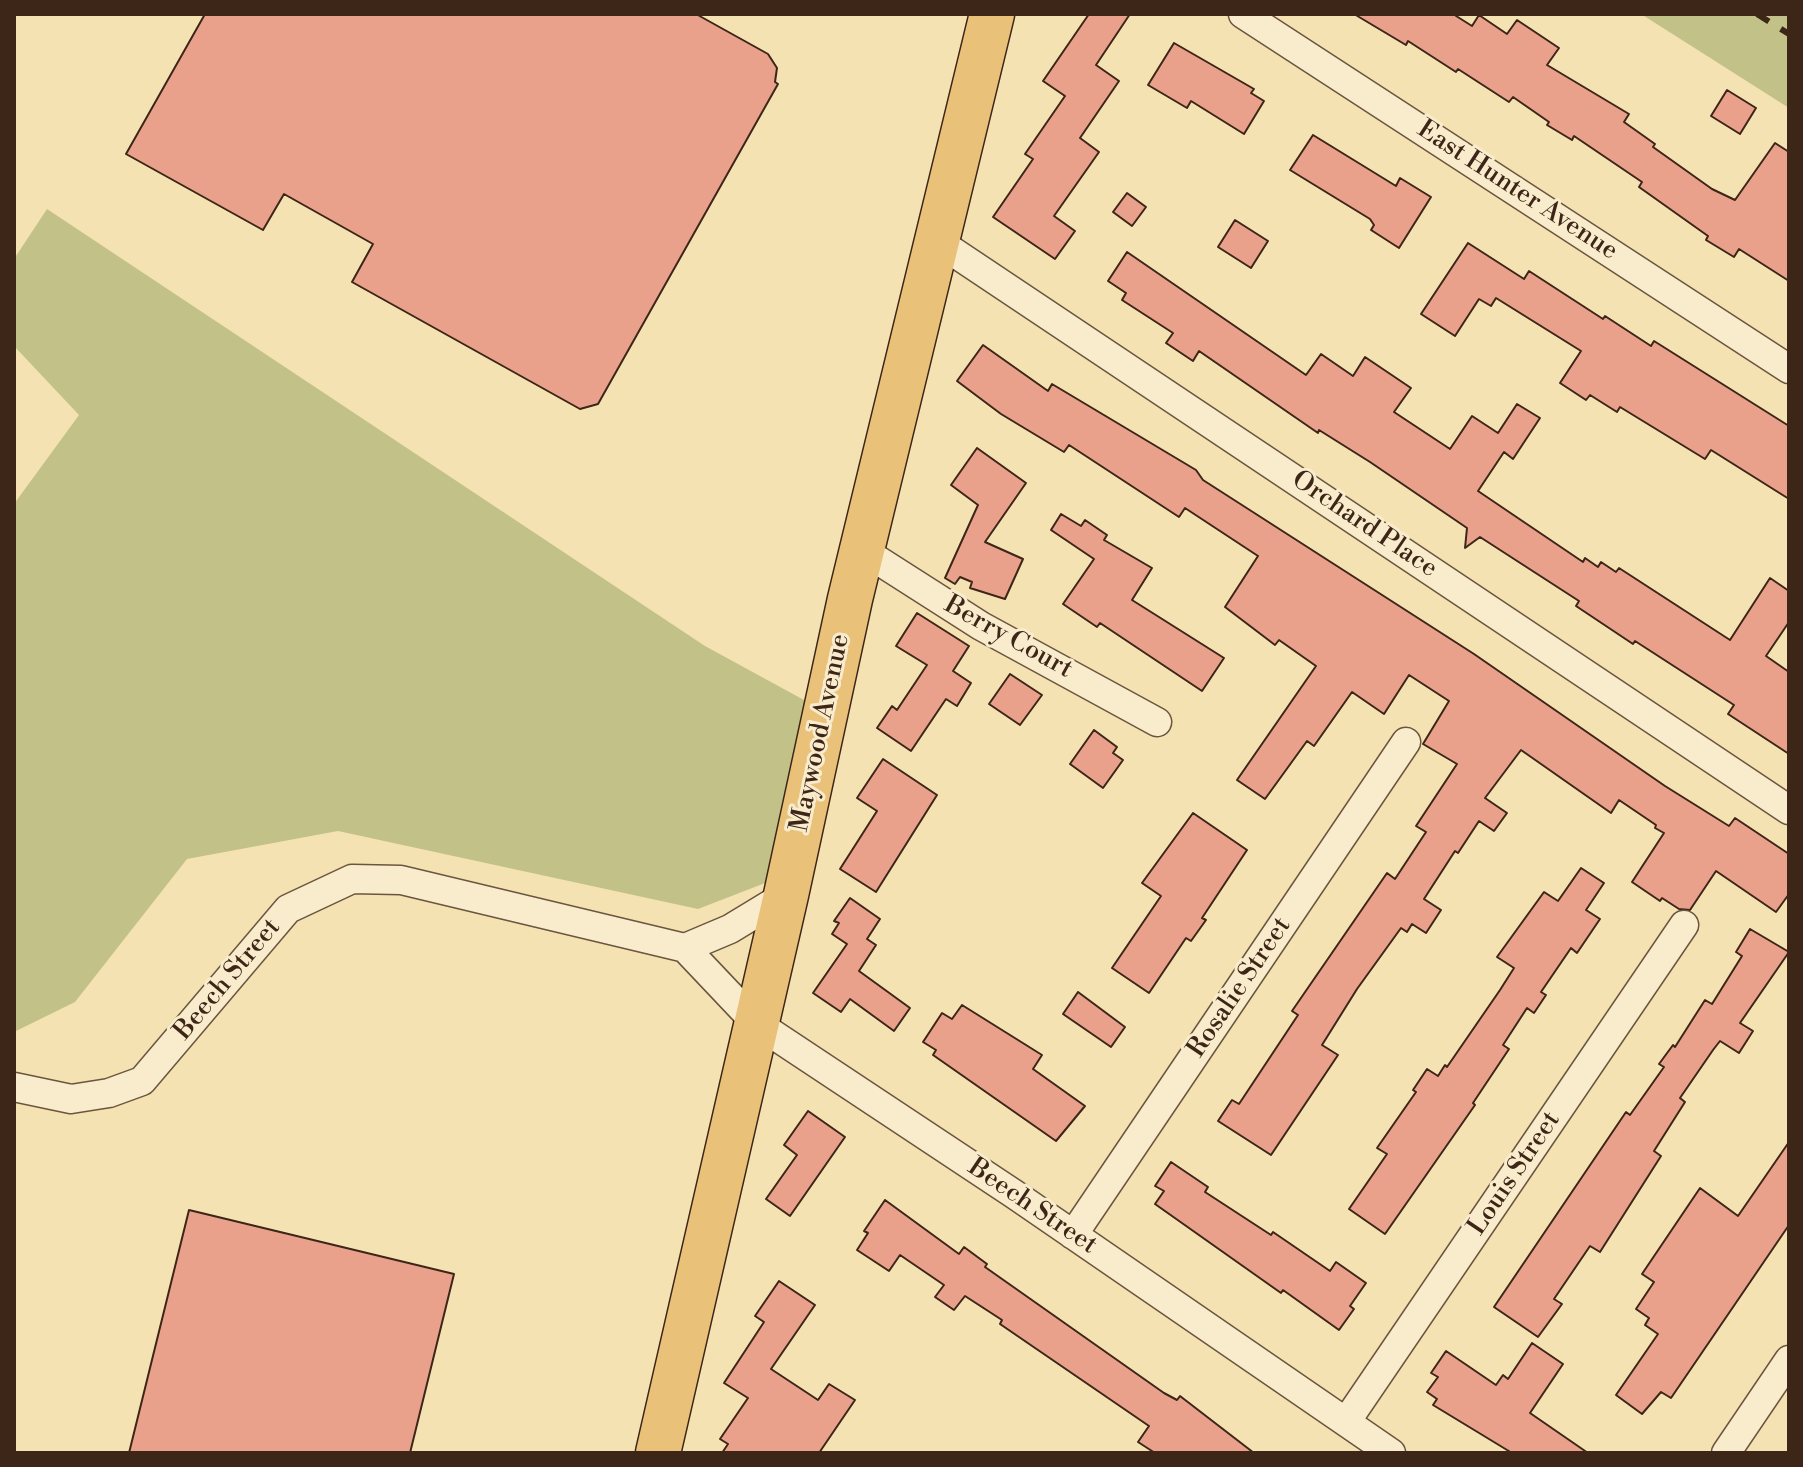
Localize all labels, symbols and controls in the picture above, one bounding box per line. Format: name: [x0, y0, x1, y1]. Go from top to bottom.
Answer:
street label: East Hunter Avenue: [1411, 115, 1623, 267]
street label: Orchard Place: [1285, 465, 1443, 585]
street label: Berry Court: [938, 590, 1078, 686]
street label: Maywood Avenue: [785, 631, 857, 835]
street label: Rosalie Street: [1182, 912, 1298, 1064]
street label: Beech Street: [168, 913, 288, 1047]
street label: Louis Street: [1462, 1106, 1568, 1242]
street label: Beech Street: [962, 1152, 1102, 1262]

